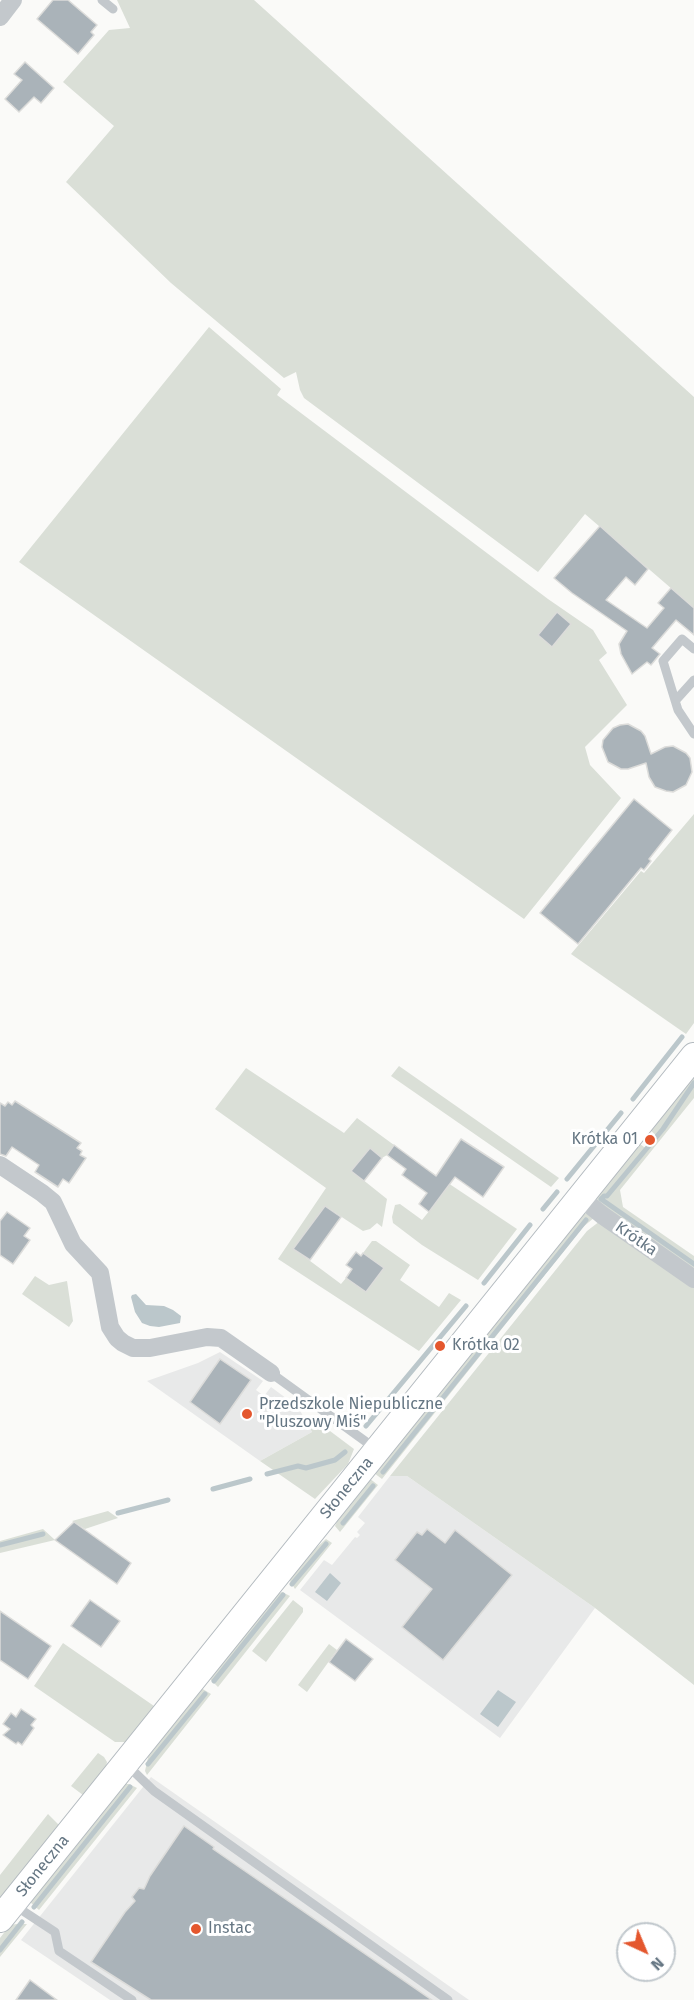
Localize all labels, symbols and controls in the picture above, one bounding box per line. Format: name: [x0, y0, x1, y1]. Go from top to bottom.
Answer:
place label: Krótka 01: [571, 1130, 638, 1150]
marker: Krótka 01: [643, 1133, 657, 1147]
street label: Krótka: [611, 1218, 661, 1260]
place label: Krótka 02: [452, 1336, 520, 1356]
marker: Krótka 02: [433, 1339, 447, 1353]
place label: Przedszkole Niepubliczne "Pluszowy Miś": [259, 1395, 443, 1433]
marker: Przedszkole Niepubliczne "Pluszowy Miś": [240, 1407, 254, 1421]
street label: Słoneczna: [316, 1453, 378, 1523]
street label: Słoneczna: [12, 1831, 74, 1901]
place label: Instac: [208, 1919, 252, 1939]
marker: Instac: [189, 1922, 203, 1936]
north arrow: [616, 1922, 676, 1982]
text: N: [647, 1953, 668, 1974]

